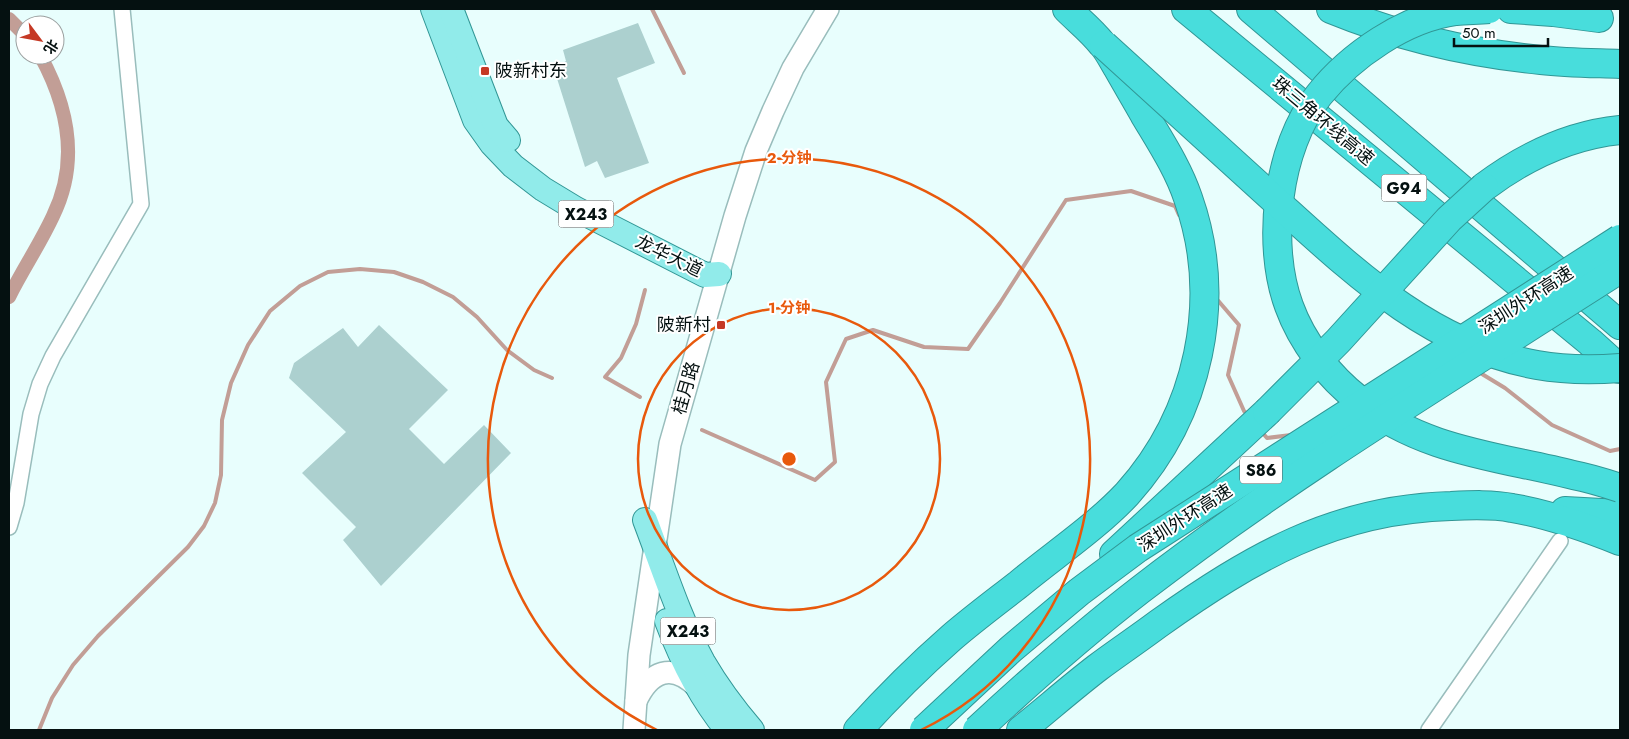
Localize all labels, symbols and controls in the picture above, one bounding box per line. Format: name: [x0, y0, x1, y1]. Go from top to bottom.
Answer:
north arrow: [15, 15, 65, 65]
scale bar: [1454, 15, 1548, 47]
text: 50 m: [1462, 22, 1496, 44]
text: 北: [39, 36, 63, 58]
place label: 陂新村东: [495, 58, 567, 84]
marker: 陂新村东: [479, 65, 491, 77]
street label: 珠三角环线高速: [1266, 71, 1380, 171]
text: 2 分钟: [767, 147, 811, 169]
road number: G94: [1382, 174, 1426, 202]
road number: X243: [558, 200, 614, 228]
street label: 龙华大道: [631, 229, 707, 283]
street label: 深圳外环高速: [1474, 260, 1578, 340]
text: 1 分钟: [768, 297, 810, 319]
place label: 陂新村: [657, 312, 711, 338]
marker: 陂新村: [715, 319, 727, 331]
street label: 桂月路: [666, 358, 706, 418]
centre of rings: [780, 450, 798, 468]
road number: S86: [1240, 456, 1282, 484]
street label: 深圳外环高速: [1133, 478, 1237, 558]
road number: X243: [660, 618, 716, 644]

